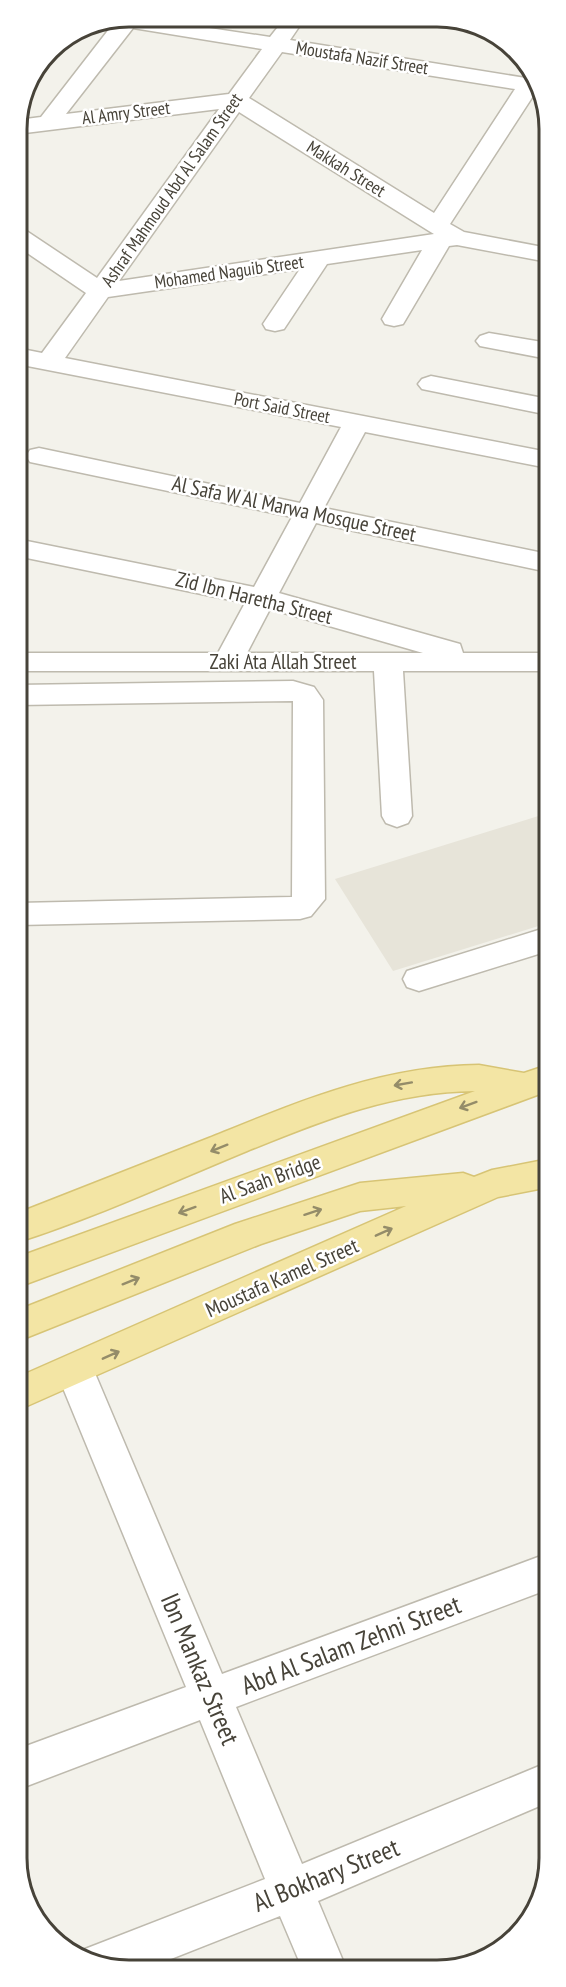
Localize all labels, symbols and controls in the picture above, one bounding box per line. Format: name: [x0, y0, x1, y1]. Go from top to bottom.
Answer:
street label: Moustafa Nazif Street: [294, 36, 430, 79]
street label: Ashraf Mahmoud Abd Al Salam Street: [96, 88, 247, 291]
street label: Al Amry Street: [81, 96, 171, 129]
street label: Makkah Street: [302, 135, 390, 202]
street label: Mohamed Naguib Street: [153, 250, 305, 293]
street label: Port Said Street: [232, 387, 332, 428]
street label: Al Safa W Al Marwa Mosque Street: [170, 469, 419, 548]
street label: Zid Ibn Haretha Street: [173, 565, 335, 630]
street label: Zaki Ata Allah Street: [210, 648, 357, 675]
one-way arrow: [393, 1079, 413, 1090]
one-way arrow: [459, 1101, 478, 1112]
one-way arrow: [210, 1143, 229, 1154]
street label: Al Saah Bridge: [215, 1148, 324, 1209]
one-way arrow: [178, 1205, 196, 1216]
one-way arrow: [303, 1206, 322, 1217]
one-way arrow: [375, 1226, 393, 1237]
street label: Moustafa Kamel Street: [201, 1232, 363, 1323]
one-way arrow: [121, 1275, 140, 1286]
one-way arrow: [101, 1348, 119, 1360]
street label: Abd Al Salam Zehni Street: [236, 1587, 465, 1702]
street label: Ibn Mankaz Street: [154, 1588, 247, 1749]
street label: Al Bokhary Street: [248, 1830, 404, 1919]

